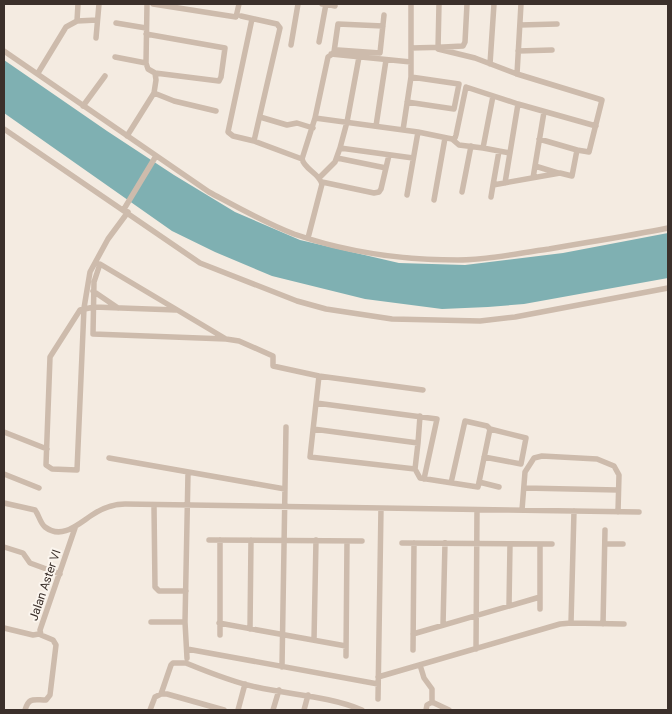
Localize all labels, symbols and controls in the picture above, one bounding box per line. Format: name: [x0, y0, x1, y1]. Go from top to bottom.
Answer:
street label: Jalan Aster VI: [26, 548, 64, 622]

